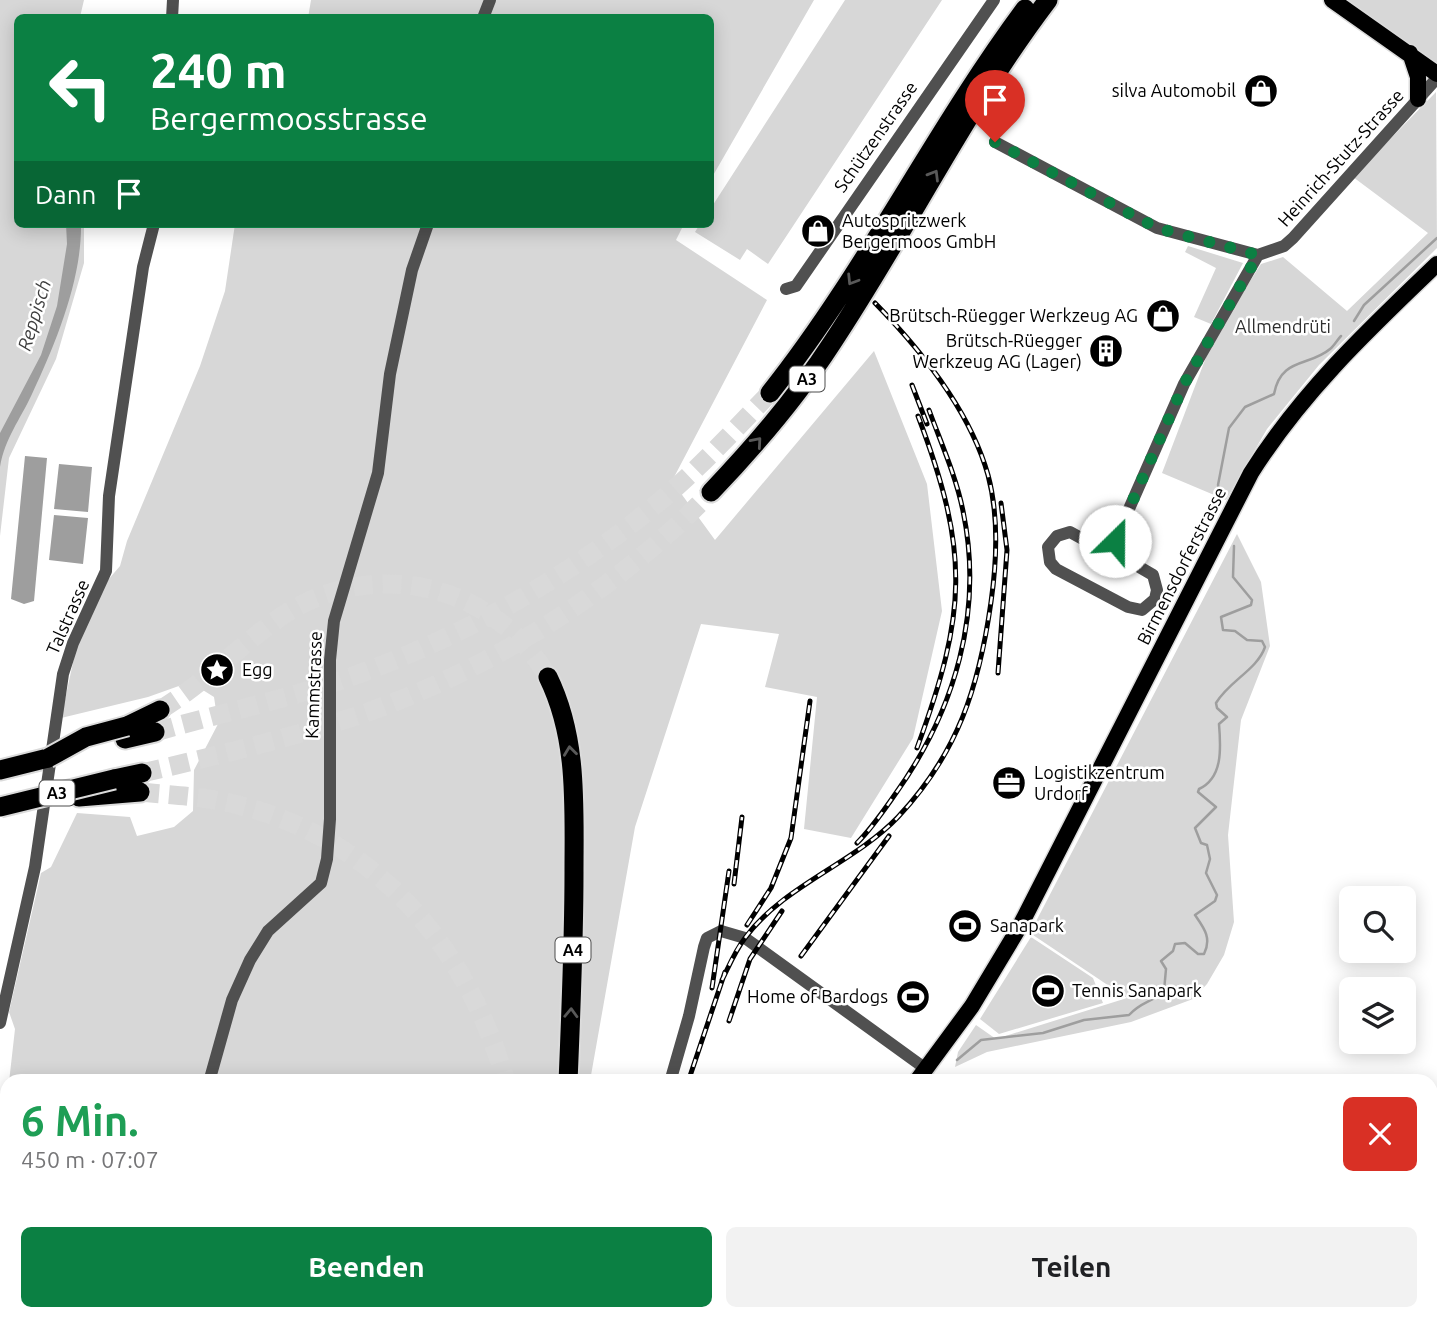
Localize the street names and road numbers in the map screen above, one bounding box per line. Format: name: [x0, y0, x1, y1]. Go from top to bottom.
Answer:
street label: Schützenstrasse: [830, 77, 921, 196]
street label: Heinrich-Stutz-Strasse: [1273, 85, 1407, 230]
road number: A3: [790, 366, 824, 392]
street label: Birmensdorferstrasse: [1133, 483, 1230, 648]
street label: Talstrasse: [42, 576, 92, 657]
street label: Kammstrasse: [301, 631, 325, 739]
road number: A3: [40, 780, 74, 806]
road number: A4: [556, 938, 590, 962]

